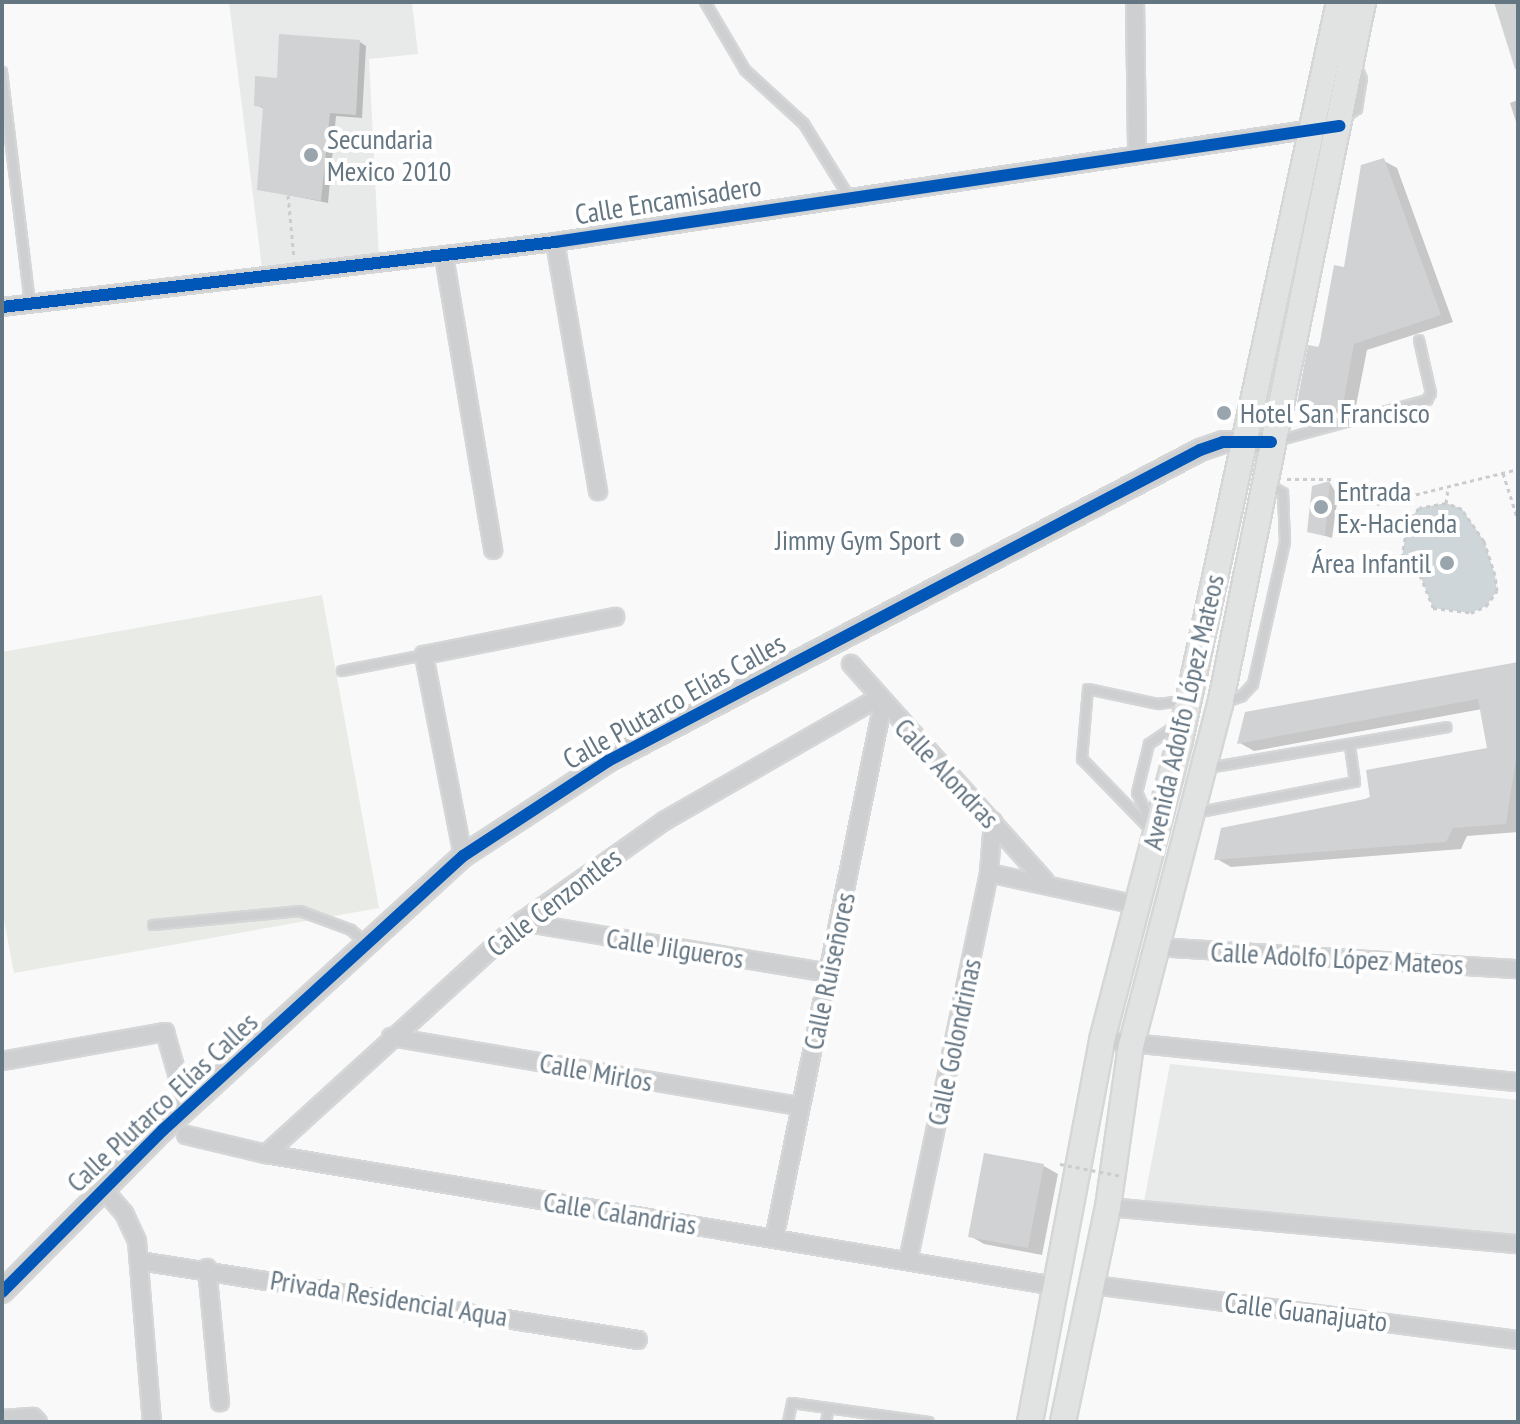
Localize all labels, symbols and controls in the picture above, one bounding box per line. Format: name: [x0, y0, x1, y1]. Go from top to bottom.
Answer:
place label: Secundaria Mexico 2010: [327, 122, 451, 188]
marker: Secundaria Mexico 2010: [302, 146, 320, 164]
street label: Calle Encamisadero: [572, 169, 764, 231]
place label: Hotel San Francisco: [1240, 396, 1430, 430]
marker: Hotel San Francisco: [1215, 404, 1233, 422]
place label: Entrada Ex-Hacienda: [1337, 474, 1457, 540]
marker: Entrada Ex-Hacienda: [1312, 498, 1330, 516]
place label: Jimmy Gym Sport: [774, 523, 941, 557]
marker: Jimmy Gym Sport: [948, 531, 966, 549]
place label: Área Infantil: [1312, 546, 1431, 580]
marker: Área Infantil: [1438, 554, 1456, 572]
street label: Avenida Adolfo López Mateos: [1135, 570, 1231, 854]
street label: Calle Plutarco Elías Calles: [557, 626, 791, 776]
street label: Calle Alondras: [887, 711, 1007, 835]
street label: Calle Cenzontles: [480, 841, 628, 963]
street label: Calle Ruiseñores: [796, 889, 862, 1053]
street label: Calle Jilgueros: [604, 921, 746, 975]
street label: Calle Adolfo López Mateos: [1209, 935, 1465, 981]
street label: Calle Golondrinas: [920, 955, 988, 1129]
street label: Calle Plutarco Elías Calles: [60, 1005, 264, 1199]
street label: Calle Mirlos: [537, 1046, 655, 1098]
street label: Calle Calandrias: [541, 1184, 699, 1242]
street label: Privada Residencial Aqua: [268, 1263, 510, 1333]
street label: Calle Guanajuato: [1223, 1285, 1389, 1339]

